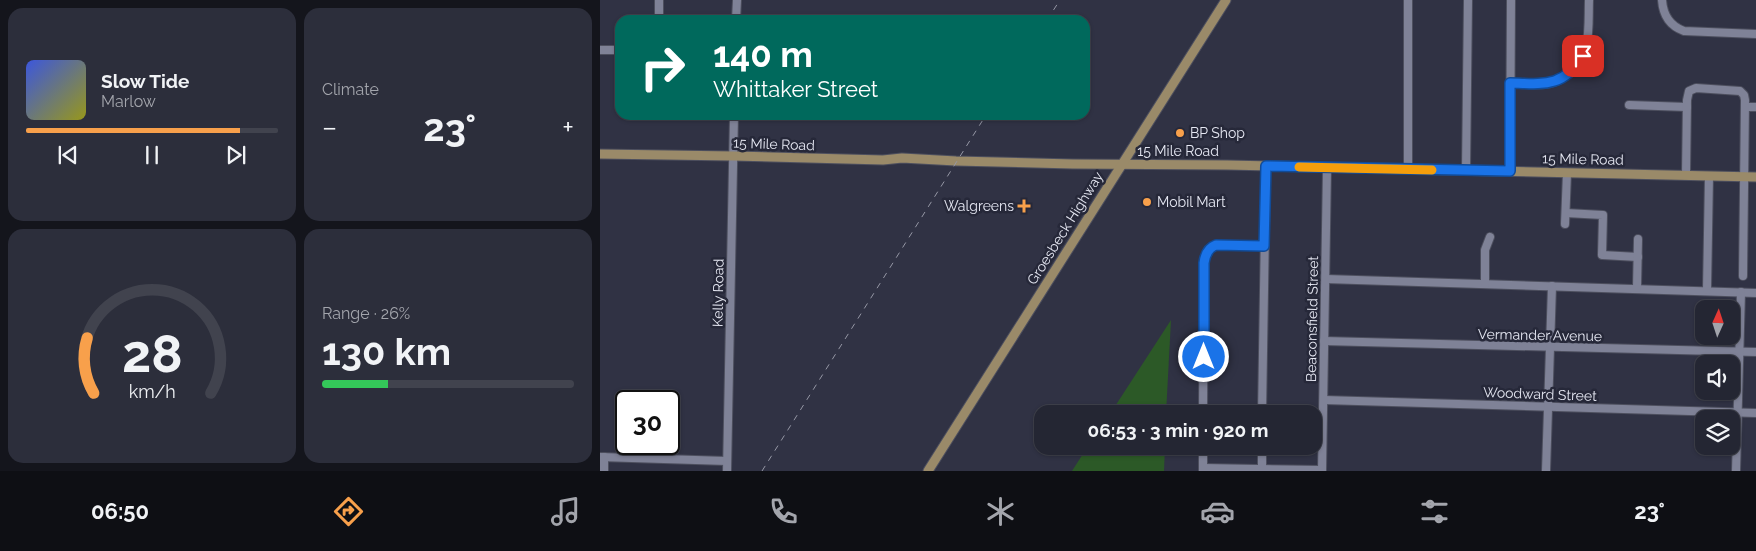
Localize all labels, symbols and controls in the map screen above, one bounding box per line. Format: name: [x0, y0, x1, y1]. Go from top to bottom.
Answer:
text: 140 m: [713, 34, 813, 75]
icon: right: [630, 35, 695, 100]
pin: [1562, 35, 1604, 77]
icon: arrive: [1569, 42, 1597, 70]
text: Slow Tide: [101, 70, 190, 92]
text: Whittaker Street: [713, 76, 878, 102]
text: Climate: [322, 80, 379, 99]
text: Marlow: [101, 92, 156, 111]
text: 23°: [423, 105, 476, 150]
text: −: [322, 111, 337, 144]
text: +: [562, 111, 574, 144]
place label: BP Shop: [1190, 125, 1245, 141]
marker: BP Shop: [1174, 127, 1186, 139]
street label: 15 Mile Road: [733, 135, 815, 153]
icon: previous: [54, 141, 82, 169]
icon: pause: [138, 141, 166, 169]
icon: next: [222, 141, 250, 169]
street label: 15 Mile Road: [1137, 143, 1219, 159]
street label: 15 Mile Road: [1542, 150, 1624, 168]
street label: Groesbeck Highway: [1024, 168, 1106, 287]
place label: Mobil Mart: [1157, 194, 1226, 210]
marker: Mobil Mart: [1141, 196, 1153, 208]
place label: Walgreens: [944, 198, 1014, 214]
marker: Walgreens: [1018, 200, 1030, 212]
street label: Beaconsfield Street: [1303, 255, 1321, 382]
street label: Kelly Road: [709, 259, 727, 327]
north arrow: [1695, 300, 1740, 345]
map controls: [1695, 300, 1740, 455]
text: Range · 26%: [322, 304, 410, 323]
text: 28: [122, 323, 182, 384]
street label: Vermander Avenue: [1478, 326, 1602, 344]
text: 130 km: [322, 329, 451, 374]
position arrow: [1177, 330, 1229, 382]
button: sound: [1695, 355, 1740, 400]
text: km/h: [128, 381, 176, 402]
street label: Woodward Street: [1483, 384, 1597, 404]
speed limit sign: 30: [615, 390, 680, 455]
button: layers: [1695, 410, 1740, 455]
text: 06:53 · 3 min · 920 m: [1088, 419, 1268, 441]
icon: directions: [331, 494, 366, 529]
icon: music: [548, 494, 583, 529]
icon: phone: [766, 494, 801, 529]
icon: climate: [983, 494, 1018, 529]
icon: car: [1200, 494, 1235, 529]
icon: filters: [1417, 494, 1452, 529]
text: 06:50: [91, 498, 149, 524]
text: 23°: [1634, 498, 1665, 524]

